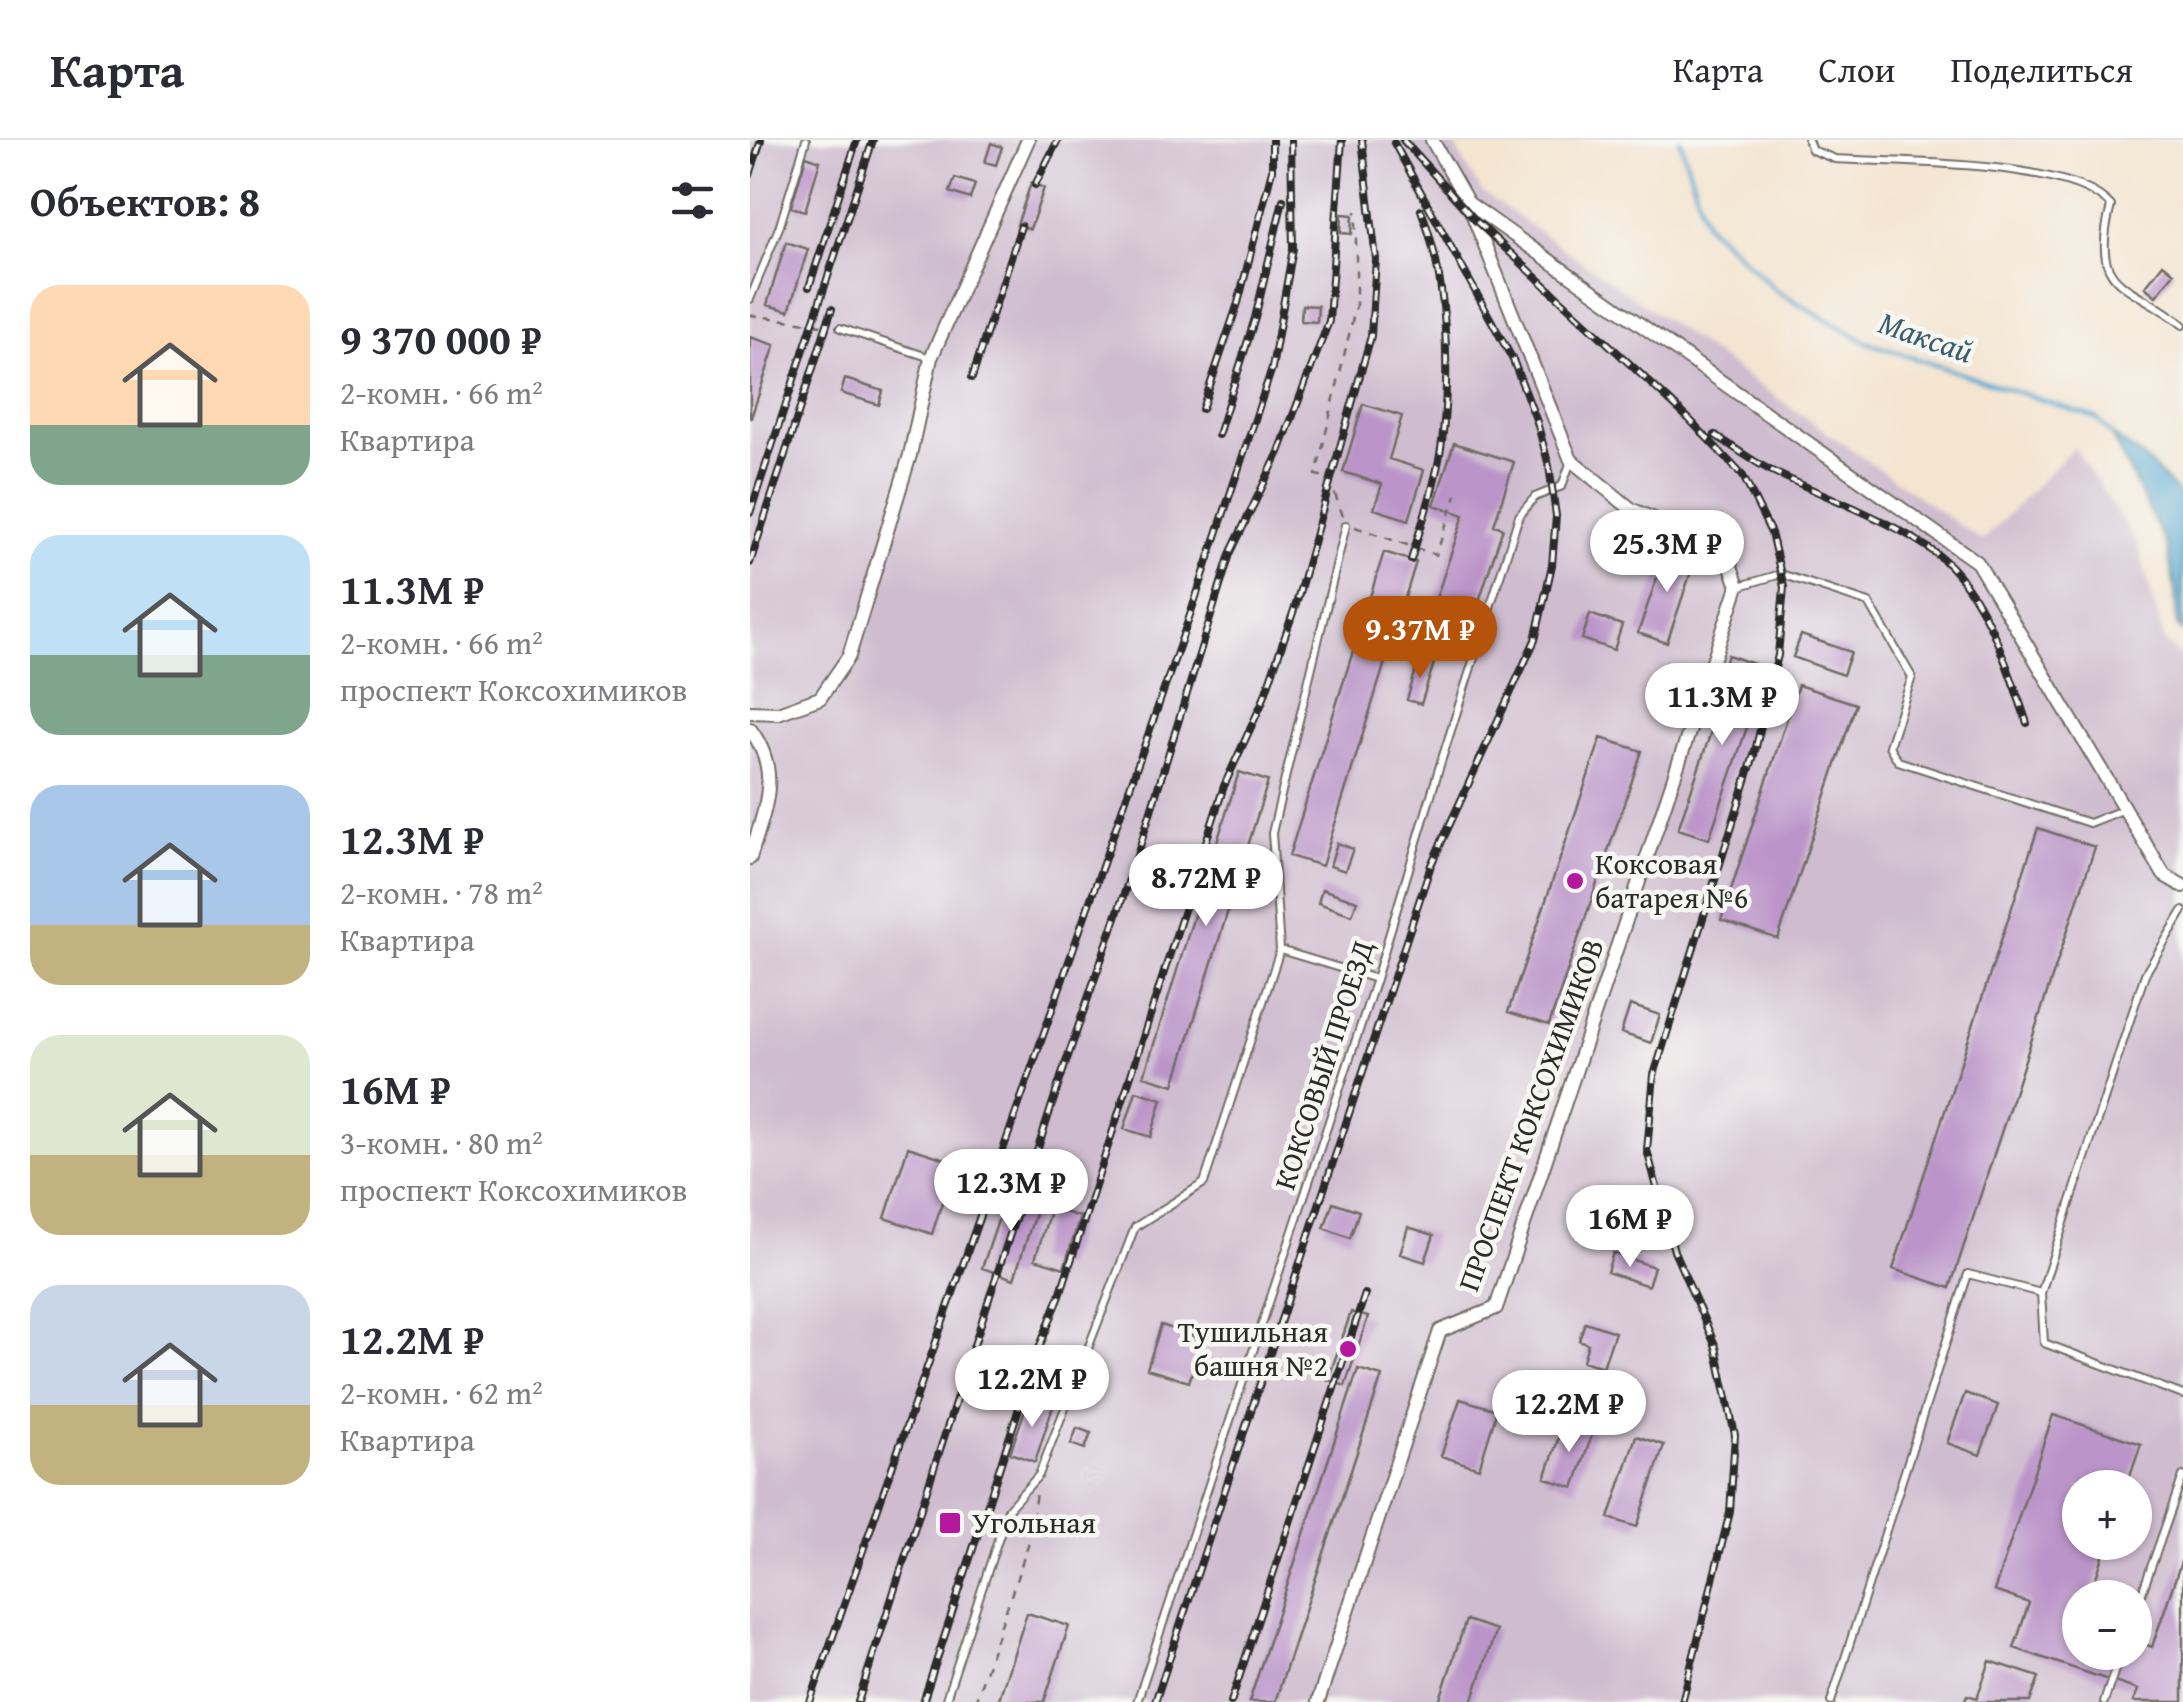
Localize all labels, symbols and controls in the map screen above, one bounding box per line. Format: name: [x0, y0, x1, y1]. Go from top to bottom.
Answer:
text: Карта: [50, 34, 184, 105]
text: Карта: [1673, 44, 1763, 95]
text: Слои: [1818, 44, 1895, 95]
text: Поделиться: [1950, 44, 2133, 95]
text: Объектов: 8: [30, 170, 260, 231]
icon: filters: [665, 173, 720, 228]
water label: Максай: [1873, 298, 1980, 375]
text: 9 370 000 ₽: [340, 308, 542, 369]
icon: home: [110, 325, 230, 445]
text: 2-комн. · 66 m²: [340, 369, 543, 416]
text: Квартира: [340, 416, 475, 463]
pin: 25.3M ₽: [1575, 510, 1759, 595]
text: 25.3M ₽: [1612, 519, 1722, 566]
text: 11.3M ₽: [340, 558, 484, 619]
icon: home: [110, 575, 230, 695]
pin: 9.37M ₽: [1328, 596, 1512, 681]
text: 9.37M ₽: [1365, 605, 1475, 652]
text: 2-комн. · 66 m²: [340, 619, 543, 666]
pin: 11.3M ₽: [1630, 663, 1814, 748]
text: проспект Коксохимиков: [340, 666, 687, 713]
text: 11.3M ₽: [1667, 672, 1777, 719]
text: 12.3M ₽: [340, 808, 484, 869]
icon: home: [110, 825, 230, 945]
place label: Коксовая батарея №6: [1595, 841, 1748, 919]
pin: 8.72M ₽: [1114, 844, 1298, 929]
text: 8.72M ₽: [1151, 853, 1261, 900]
text: 2-комн. · 78 m²: [340, 869, 543, 916]
marker: Коксовая батарея №6: [1564, 870, 1586, 892]
text: Квартира: [340, 916, 475, 963]
street label: ПРОСПЕКТ КОКСОХИМИКОВ: [1446, 932, 1614, 1297]
street label: КОКСОВЫЙ ПРОЕЗД: [1262, 934, 1384, 1195]
text: 16M ₽: [340, 1058, 451, 1119]
icon: home: [110, 1075, 230, 1195]
text: 3-комн. · 80 m²: [340, 1119, 543, 1166]
pin: 12.3M ₽: [919, 1149, 1103, 1234]
text: 12.3M ₽: [956, 1158, 1066, 1205]
text: проспект Коксохимиков: [340, 1166, 687, 1213]
pin: 16M ₽: [1560, 1185, 1700, 1270]
text: 16M ₽: [1588, 1194, 1672, 1241]
text: 12.2M ₽: [340, 1308, 484, 1369]
place label: Тушильная башня №2: [1178, 1309, 1328, 1387]
icon: home: [110, 1325, 230, 1445]
marker: Тушильная башня №2: [1337, 1338, 1359, 1360]
pin: 12.2M ₽: [940, 1345, 1124, 1430]
text: 12.2M ₽: [977, 1354, 1087, 1401]
text: 2-комн. · 62 m²: [340, 1369, 543, 1416]
pin: 12.2M ₽: [1477, 1370, 1661, 1455]
text: 12.2M ₽: [1514, 1379, 1624, 1426]
text: Квартира: [340, 1416, 475, 1463]
map controls: [2062, 1470, 2152, 1670]
button: +: [2062, 1470, 2152, 1560]
place label: Угольная: [972, 1500, 1096, 1544]
marker: Угольная: [937, 1510, 963, 1536]
button: −: [2062, 1580, 2152, 1670]

